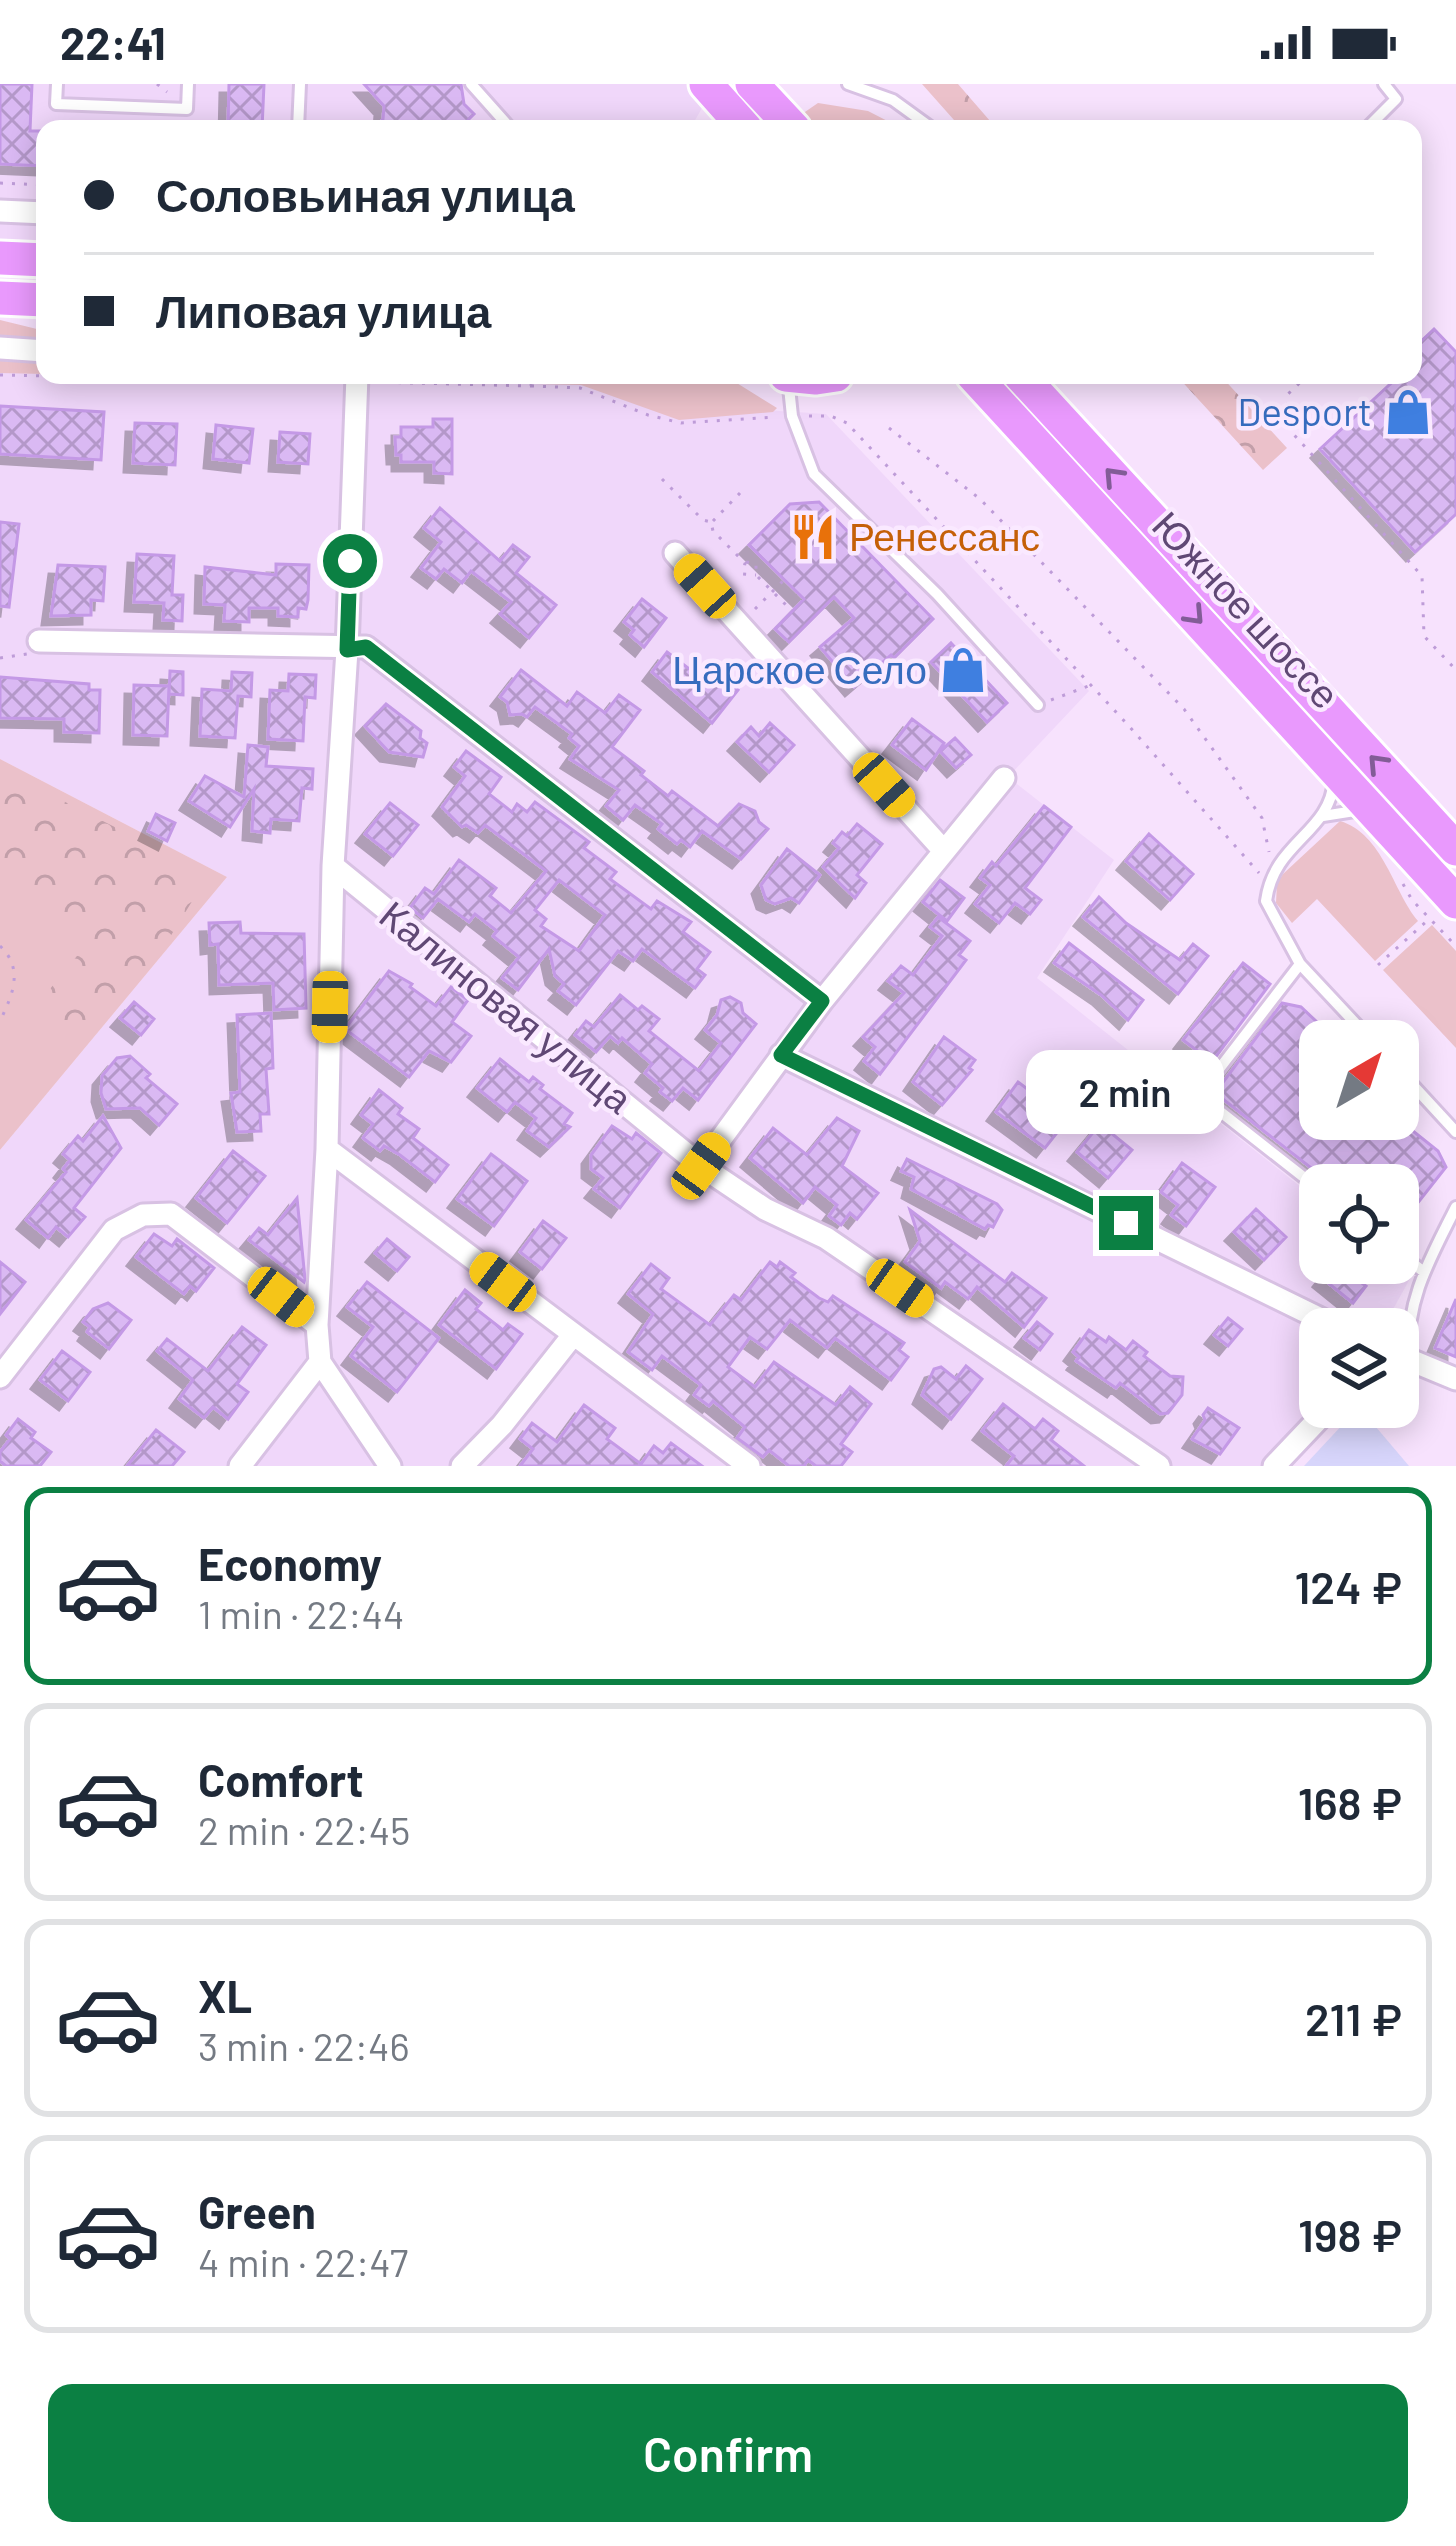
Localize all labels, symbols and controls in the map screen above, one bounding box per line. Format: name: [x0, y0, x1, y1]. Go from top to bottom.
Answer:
text: 22:41: [60, 15, 166, 69]
text: Соловьиная улица: [156, 167, 575, 221]
text: Липовая улица: [156, 283, 491, 337]
place label: Desport: [1237, 387, 1372, 434]
shop icon: Desport: [1383, 387, 1433, 437]
one-way arrow: [1106, 469, 1127, 490]
street label: Южное шоссе: [1144, 501, 1350, 717]
restaurant icon: Ренессанс: [788, 512, 838, 562]
place label: Ренессанс: [849, 512, 1040, 559]
route start: [323, 534, 377, 588]
car: [668, 547, 742, 625]
one-way arrow: [1180, 602, 1202, 623]
place label: Царское Село: [672, 645, 927, 692]
shop icon: Царское Село: [938, 645, 988, 695]
car: [847, 746, 921, 824]
one-way arrow: [1370, 756, 1391, 777]
street label: Калиновая улица: [372, 890, 643, 1122]
car: [311, 971, 349, 1043]
north arrow: [1299, 1020, 1419, 1140]
map controls: [1299, 1020, 1419, 1428]
callout: 2 min: [1027, 1049, 1225, 1133]
text: 2 min: [1079, 1068, 1171, 1115]
car: [665, 1126, 737, 1206]
button: locate: [1299, 1164, 1419, 1284]
route end: [1099, 1196, 1153, 1250]
car: [463, 1246, 543, 1318]
car: [860, 1253, 940, 1323]
car: [242, 1261, 320, 1333]
button: layers: [1299, 1308, 1419, 1428]
icon: car: [54, 1532, 162, 1640]
text: Economy: [198, 1536, 382, 1590]
text: 124 ₽: [1294, 1559, 1402, 1613]
text: 1 min · 22:44: [198, 1590, 404, 1637]
icon: car: [54, 1748, 162, 1856]
text: Comfort: [198, 1752, 364, 1806]
text: 168 ₽: [1298, 1775, 1402, 1829]
text: 2 min · 22:45: [198, 1806, 410, 1853]
icon: car: [54, 1964, 162, 2072]
text: XL: [198, 1968, 252, 2022]
text: 211 ₽: [1305, 1991, 1402, 2045]
text: 3 min · 22:46: [198, 2022, 410, 2069]
icon: car: [54, 2180, 162, 2288]
text: Green: [198, 2184, 316, 2238]
text: 198 ₽: [1298, 2207, 1402, 2261]
text: 4 min · 22:47: [198, 2238, 408, 2285]
button: Confirm: [48, 2384, 1408, 2522]

